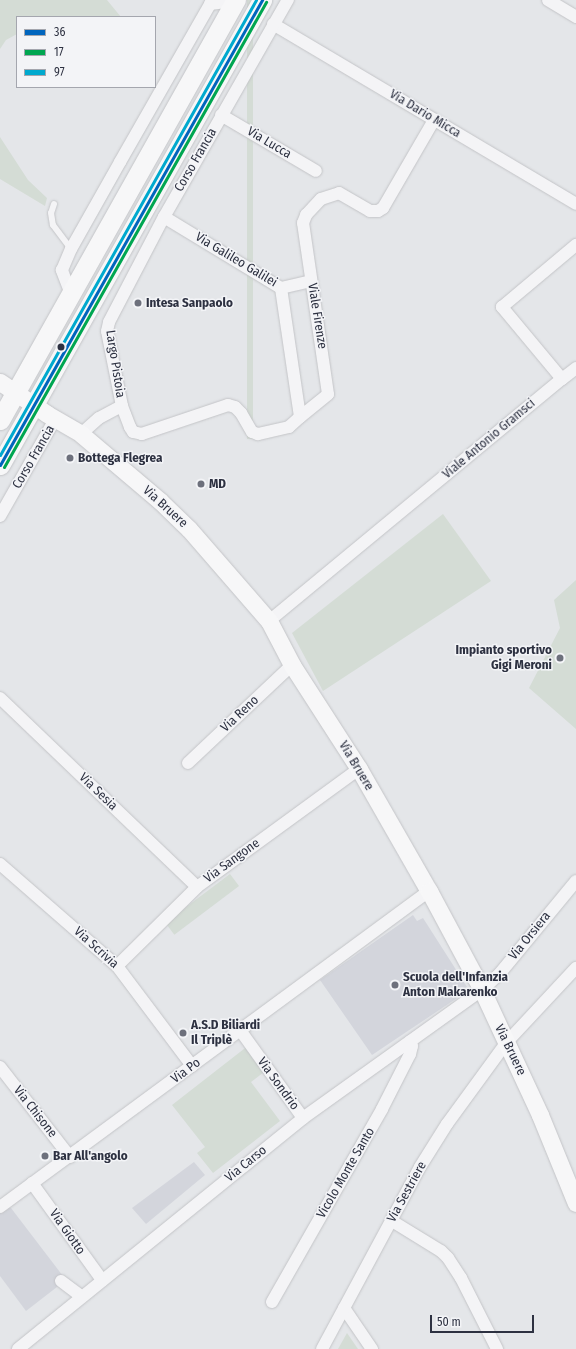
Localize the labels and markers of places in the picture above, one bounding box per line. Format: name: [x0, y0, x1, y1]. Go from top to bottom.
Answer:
place label: Intesa Sanpaolo: [146, 295, 233, 311]
marker: Intesa Sanpaolo: [133, 298, 143, 308]
unlabelled marker: [56, 342, 66, 352]
place label: Bottega Flegrea: [78, 450, 163, 466]
marker: Bottega Flegrea: [65, 453, 75, 463]
place label: MD: [209, 476, 226, 492]
marker: MD: [196, 479, 206, 489]
place label: Impianto sportivo Gigi Meroni: [456, 643, 552, 674]
marker: Impianto sportivo Gigi Meroni: [555, 653, 565, 663]
place label: Scuola dell'Infanzia Anton Makarenko: [403, 970, 508, 1001]
marker: Scuola dell'Infanzia Anton Makarenko: [390, 980, 400, 990]
place label: A.S.D Biliardi Il Triplè: [191, 1018, 260, 1049]
marker: A.S.D Biliardi Il Triplè: [178, 1028, 188, 1038]
place label: Bar All'angolo: [53, 1148, 128, 1164]
marker: Bar All'angolo: [40, 1151, 50, 1161]

